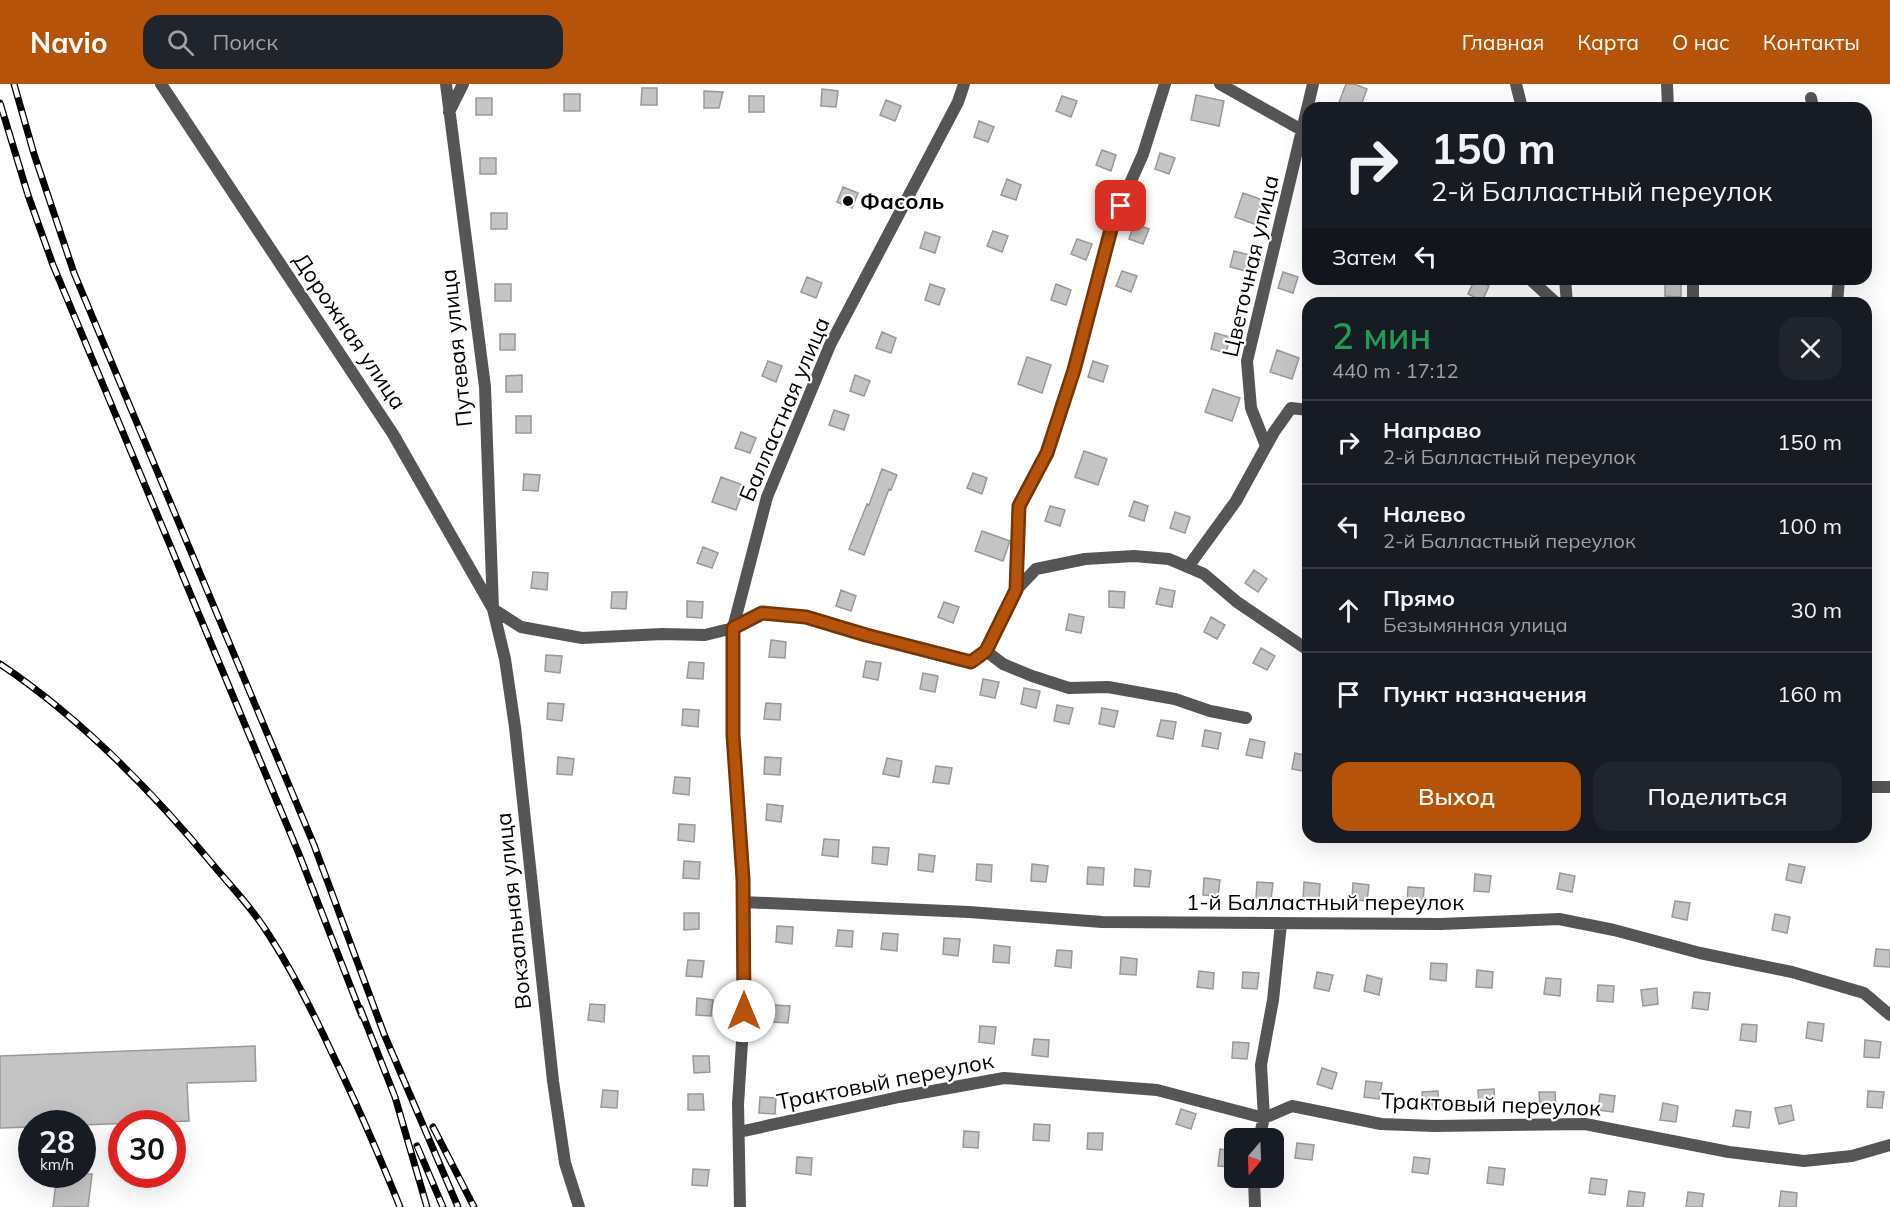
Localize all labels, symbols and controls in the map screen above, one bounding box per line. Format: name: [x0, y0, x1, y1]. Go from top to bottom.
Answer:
search box: [143, 15, 563, 69]
text: Navio: [30, 25, 107, 60]
icon: search: [164, 26, 197, 59]
text: Поиск: [212, 28, 278, 56]
text: Главная: [1462, 29, 1544, 55]
text: Карта: [1577, 29, 1639, 55]
text: О нас: [1672, 29, 1730, 55]
text: Контакты: [1763, 29, 1860, 55]
text: 150 m: [1431, 122, 1556, 175]
icon: right: [1332, 126, 1410, 204]
street label: Цветочная улица: [1215, 172, 1285, 360]
text: 2-й Балластный переулок: [1431, 174, 1772, 208]
pin: [1095, 180, 1146, 231]
place label: Фасоль: [860, 187, 944, 215]
icon: arrive: [1104, 189, 1137, 222]
marker: Фасоль: [841, 194, 855, 208]
icon: left: [1409, 240, 1442, 273]
text: Затем: [1332, 243, 1397, 271]
street label: Дорожная улица: [287, 247, 413, 415]
street label: Путевая улица: [434, 268, 478, 428]
street label: Балластная улица: [733, 313, 835, 505]
text: 2 мин: [1332, 313, 1431, 358]
button: close: [1779, 317, 1842, 380]
text: 440 m · 17:12: [1332, 358, 1458, 383]
text: Направо: [1383, 416, 1481, 444]
icon: right: [1332, 426, 1365, 459]
text: 150 m: [1777, 428, 1842, 456]
text: 2-й Балластный переулок: [1383, 444, 1636, 469]
text: Налево: [1383, 500, 1466, 528]
icon: left: [1332, 510, 1365, 543]
text: 100 m: [1777, 512, 1842, 540]
text: 2-й Балластный переулок: [1383, 528, 1636, 553]
text: Прямо: [1383, 584, 1455, 612]
icon: ahead: [1332, 594, 1365, 627]
text: 30 m: [1791, 596, 1842, 624]
text: Безымянная улица: [1383, 612, 1568, 637]
icon: arrive: [1332, 678, 1365, 711]
text: Пункт назначения: [1383, 680, 1587, 708]
text: 160 m: [1777, 680, 1842, 708]
button: Выход: [1332, 762, 1581, 831]
button: Поделиться: [1593, 762, 1842, 831]
street label: Вокзальная улица: [489, 811, 537, 1011]
street label: 1-й Балластный переулок: [1186, 888, 1464, 916]
position arrow: [712, 979, 776, 1043]
street label: Трактовый переулок: [774, 1046, 996, 1116]
street label: Трактовый переулок: [1381, 1086, 1602, 1122]
speed limit sign: 30: [108, 1110, 186, 1188]
text: 28: [39, 1123, 75, 1161]
north arrow: [1224, 1128, 1284, 1188]
map controls: [1224, 1128, 1284, 1188]
text: km/h: [40, 1155, 74, 1174]

